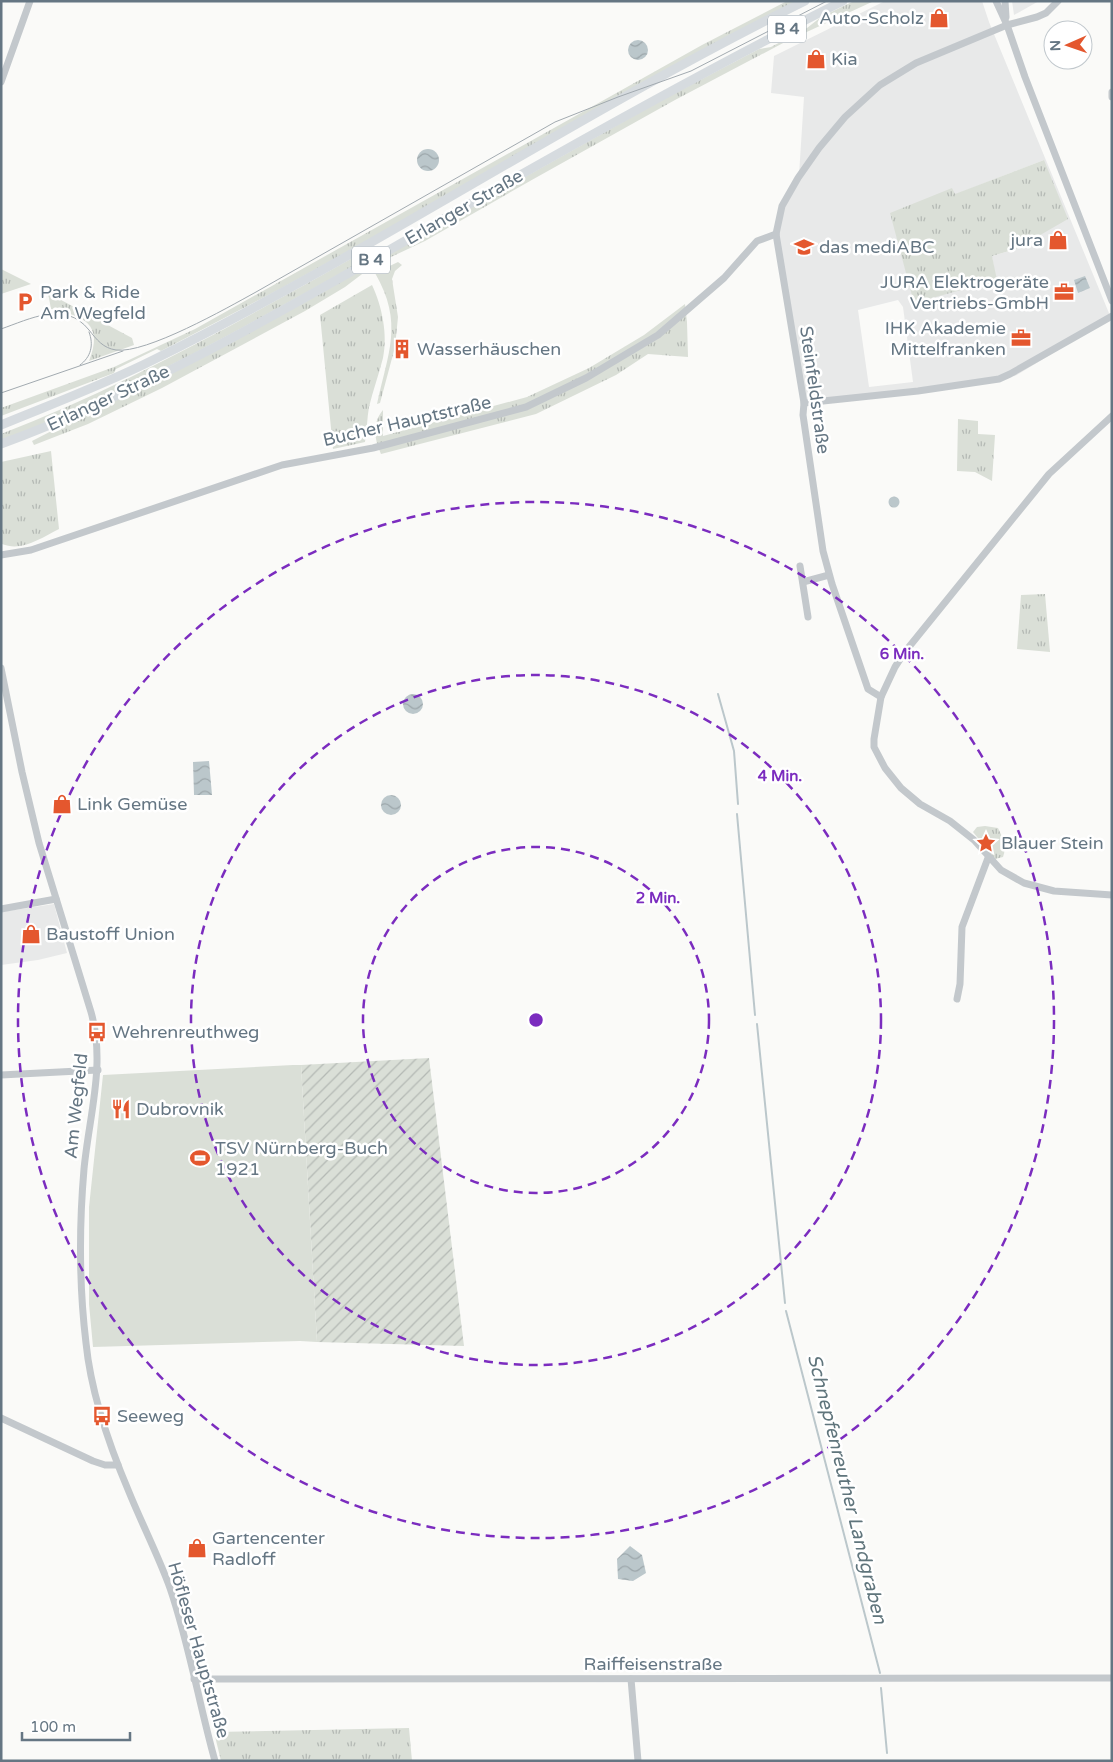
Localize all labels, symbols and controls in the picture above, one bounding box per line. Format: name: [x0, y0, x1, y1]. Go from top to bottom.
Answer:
place label: Auto-Scholz: [819, 7, 924, 29]
shop icon: Auto-Scholz: [928, 7, 950, 29]
road number: B 4: [768, 15, 806, 42]
north arrow: [1043, 20, 1093, 70]
text: N: [1047, 40, 1064, 51]
shop icon: Kia: [805, 48, 827, 70]
place label: Kia: [831, 48, 858, 70]
street label: Erlanger Straße: [401, 164, 527, 250]
place label: jura: [1009, 229, 1043, 251]
shop icon: jura: [1047, 229, 1069, 251]
school or university icon: das mediABC: [793, 236, 815, 258]
place label: das mediABC: [819, 236, 935, 258]
road number: B 4: [352, 246, 390, 274]
place label: JURA Elektrogeräte Vertriebs-GmbH: [880, 271, 1049, 314]
place label: Park & Ride Am Wegfeld: [40, 281, 146, 324]
office icon: JURA Elektrogeräte Vertriebs-GmbH: [1053, 281, 1075, 303]
parking icon: Park & Ride Am Wegfeld: [14, 291, 36, 313]
place label: IHK Akademie Mittelfranken: [885, 317, 1006, 360]
street label: Steinfeldstraße: [795, 325, 835, 455]
office icon: IHK Akademie Mittelfranken: [1010, 327, 1032, 349]
building icon: Wasserhäuschen: [391, 338, 413, 360]
place label: Wasserhäuschen: [417, 338, 561, 360]
street label: Erlanger Straße: [43, 360, 173, 436]
street label: Bucher Hauptstraße: [321, 391, 493, 451]
text: 6 Min.: [880, 645, 924, 663]
text: 4 Min.: [758, 767, 802, 785]
shop icon: Link Gemüse: [51, 793, 73, 815]
place label: Link Gemüse: [77, 793, 187, 815]
place icon: Blauer Stein: [975, 832, 997, 854]
place label: Blauer Stein: [1001, 832, 1104, 854]
text: 2 Min.: [636, 889, 680, 907]
shop icon: Baustoff Union: [20, 923, 42, 945]
place label: Baustoff Union: [46, 923, 175, 945]
centre of rings: [527, 1011, 545, 1029]
bus stop icon: Wehrenreuthweg: [86, 1021, 108, 1043]
place label: Wehrenreuthweg: [112, 1021, 259, 1043]
street label: Am Wegfeld: [60, 1052, 92, 1160]
restaurant icon: Dubrovnik: [110, 1098, 132, 1120]
place label: Dubrovnik: [136, 1098, 224, 1120]
place label: TSV Nürnberg-Buch 1921: [215, 1137, 388, 1180]
sports icon: TSV Nürnberg-Buch 1921: [189, 1147, 211, 1169]
water label: Schnepfenreuther Landgraben: [803, 1352, 891, 1627]
bus stop icon: Seeweg: [91, 1405, 113, 1427]
place label: Seeweg: [117, 1405, 184, 1427]
place label: Gartencenter Radloff: [212, 1527, 325, 1570]
shop icon: Gartencenter Radloff: [186, 1537, 208, 1559]
street label: Höfleser Hauptstraße: [163, 1559, 235, 1741]
street label: Raiffeisenstraße: [584, 1653, 722, 1675]
scale bar: [22, 1710, 130, 1742]
text: 100 m: [30, 1718, 76, 1736]

